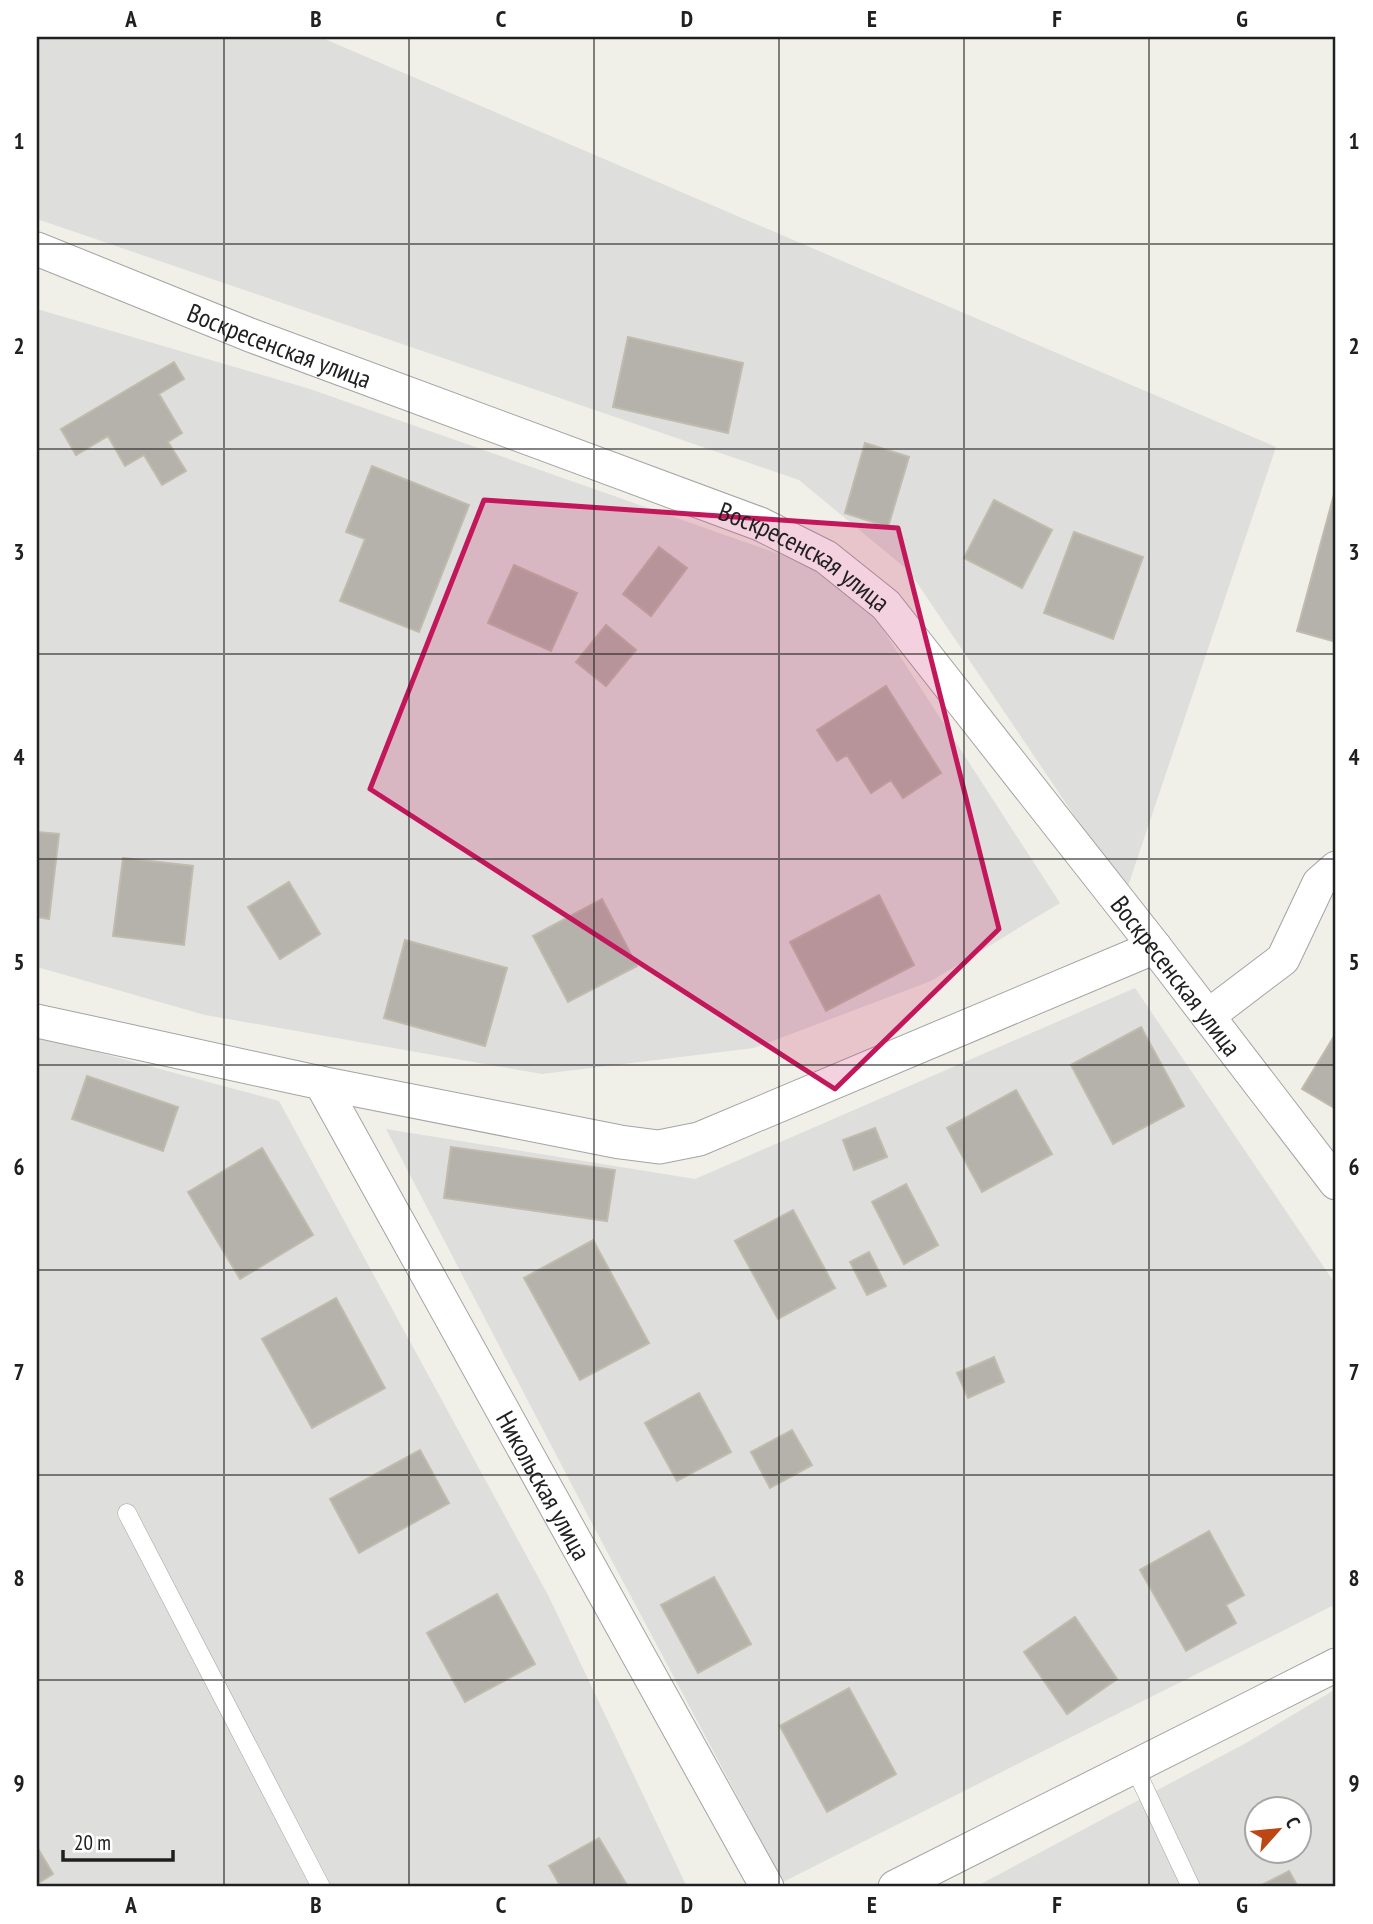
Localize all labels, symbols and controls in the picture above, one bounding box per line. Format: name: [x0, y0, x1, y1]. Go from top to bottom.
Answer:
text: A: [124, 4, 137, 33]
text: B: [310, 4, 322, 33]
text: C: [496, 4, 507, 33]
text: D: [681, 4, 693, 33]
text: E: [867, 4, 877, 33]
text: F: [1052, 4, 1062, 33]
text: G: [1236, 4, 1248, 33]
text: 1: [14, 126, 25, 155]
text: 1: [1349, 126, 1360, 155]
street label: Воскресенская улица: [183, 295, 376, 395]
text: 2: [14, 331, 25, 360]
text: 2: [1349, 331, 1360, 360]
street label: Воскресенская улица: [714, 494, 897, 618]
text: 3: [14, 537, 25, 566]
text: 3: [1349, 537, 1360, 566]
text: 4: [14, 742, 25, 771]
text: 4: [1349, 742, 1360, 771]
street label: Воскресенская улица: [1104, 889, 1249, 1062]
text: 5: [14, 947, 25, 976]
text: 5: [1349, 947, 1360, 976]
text: 6: [14, 1152, 25, 1181]
text: 6: [1349, 1152, 1360, 1181]
text: 7: [14, 1357, 25, 1386]
text: 7: [1349, 1357, 1360, 1386]
street label: Никольская улица: [490, 1405, 599, 1565]
text: 8: [14, 1563, 25, 1592]
text: 8: [1349, 1563, 1360, 1592]
text: 9: [14, 1768, 25, 1797]
text: 9: [1349, 1768, 1360, 1797]
north arrow: [1244, 1794, 1314, 1864]
text: С: [1280, 1813, 1306, 1832]
scale bar: [63, 1819, 173, 1863]
text: 20 m: [74, 1829, 111, 1856]
text: A: [124, 1890, 137, 1919]
text: B: [310, 1890, 322, 1919]
text: C: [496, 1890, 507, 1919]
text: D: [681, 1890, 693, 1919]
text: E: [867, 1890, 877, 1919]
text: F: [1052, 1890, 1062, 1919]
text: G: [1236, 1890, 1248, 1919]

